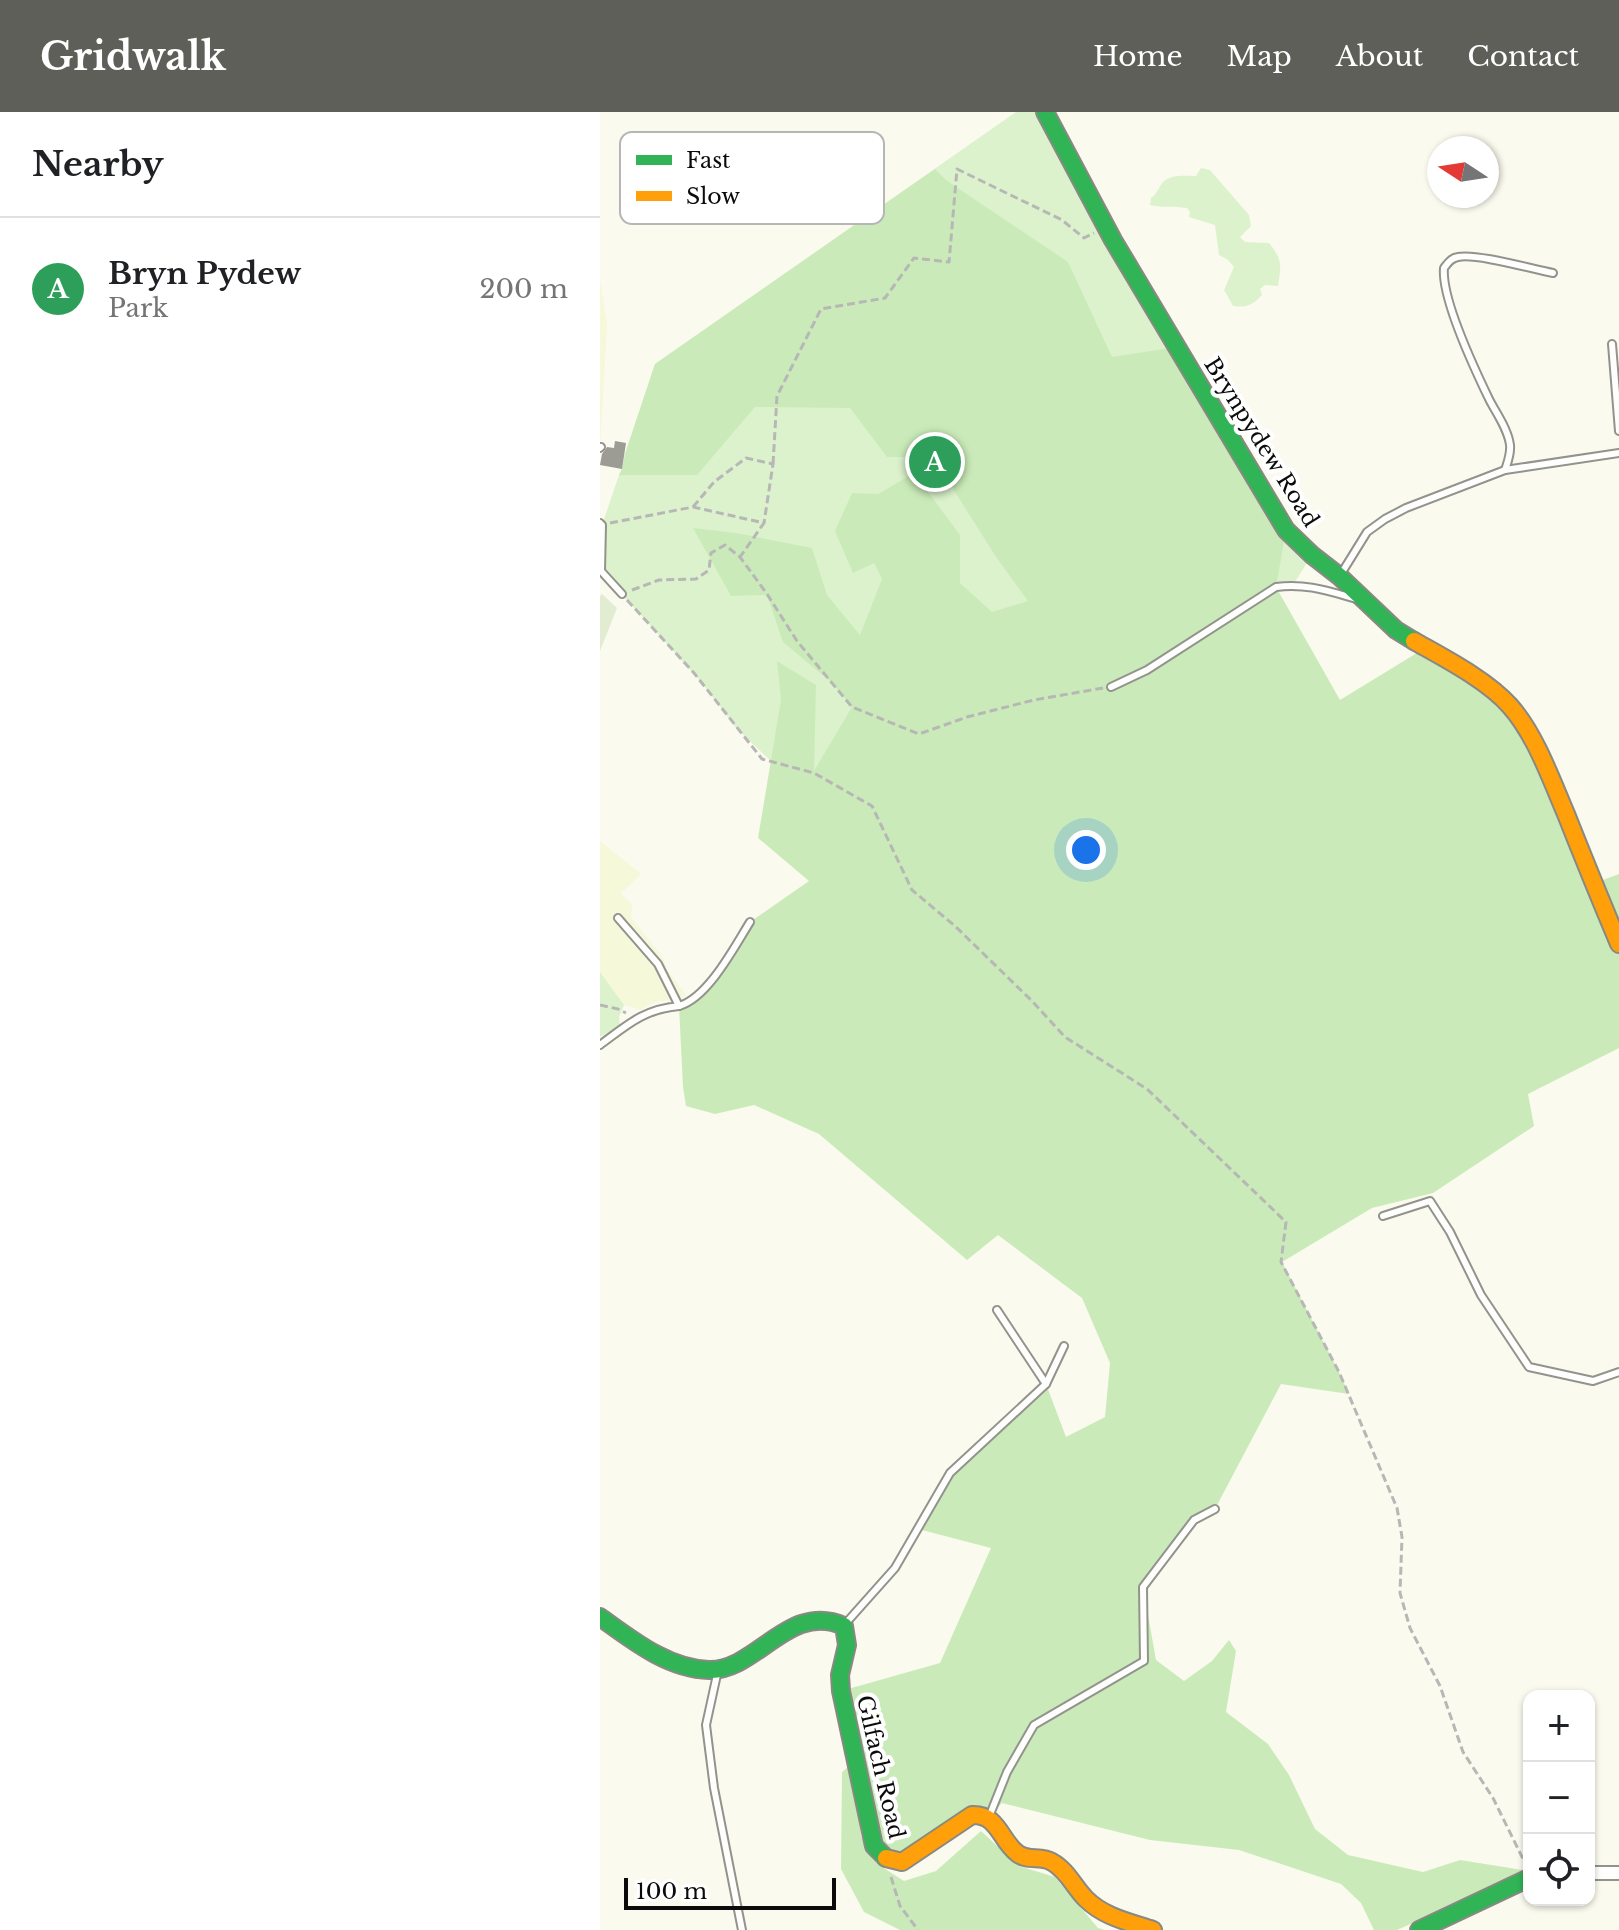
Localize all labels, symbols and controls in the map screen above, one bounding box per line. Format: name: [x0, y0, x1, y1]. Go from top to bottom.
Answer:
text: Gridwalk: [40, 33, 226, 80]
text: Home: [1093, 39, 1183, 74]
text: Map: [1227, 39, 1292, 74]
text: About: [1336, 39, 1423, 74]
text: Contact: [1467, 39, 1579, 74]
legend: [620, 132, 884, 224]
north arrow: [1427, 136, 1499, 208]
text: Nearby: [32, 143, 164, 185]
text: Fast: [686, 147, 731, 174]
text: Slow: [686, 183, 740, 210]
text: Bryn Pydew: [108, 255, 301, 292]
text: A: [47, 273, 69, 305]
text: 200 m: [479, 273, 568, 305]
text: Park: [108, 292, 168, 324]
street label: Brynpydew Road: [1198, 352, 1325, 532]
pin: A: [909, 432, 961, 492]
your location: [1066, 830, 1106, 870]
map controls: [1523, 1690, 1595, 1906]
button: +: [1523, 1690, 1595, 1762]
street label: Gilfach Road: [851, 1693, 910, 1842]
button: −: [1523, 1762, 1595, 1834]
button: locate: [1523, 1834, 1595, 1906]
scale bar: [624, 1874, 836, 1910]
text: 100 m: [636, 1878, 707, 1905]

